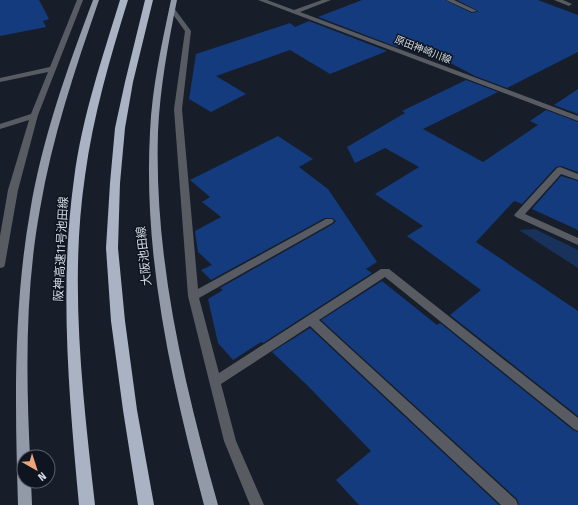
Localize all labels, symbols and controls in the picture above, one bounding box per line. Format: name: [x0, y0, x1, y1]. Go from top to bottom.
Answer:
street label: 原田神崎川線: [393, 34, 453, 66]
street label: 阪神高速11号池田線: [51, 196, 71, 302]
street label: 大阪池田線: [134, 225, 154, 287]
north arrow: [16, 449, 56, 489]
text: N: [35, 469, 49, 484]

